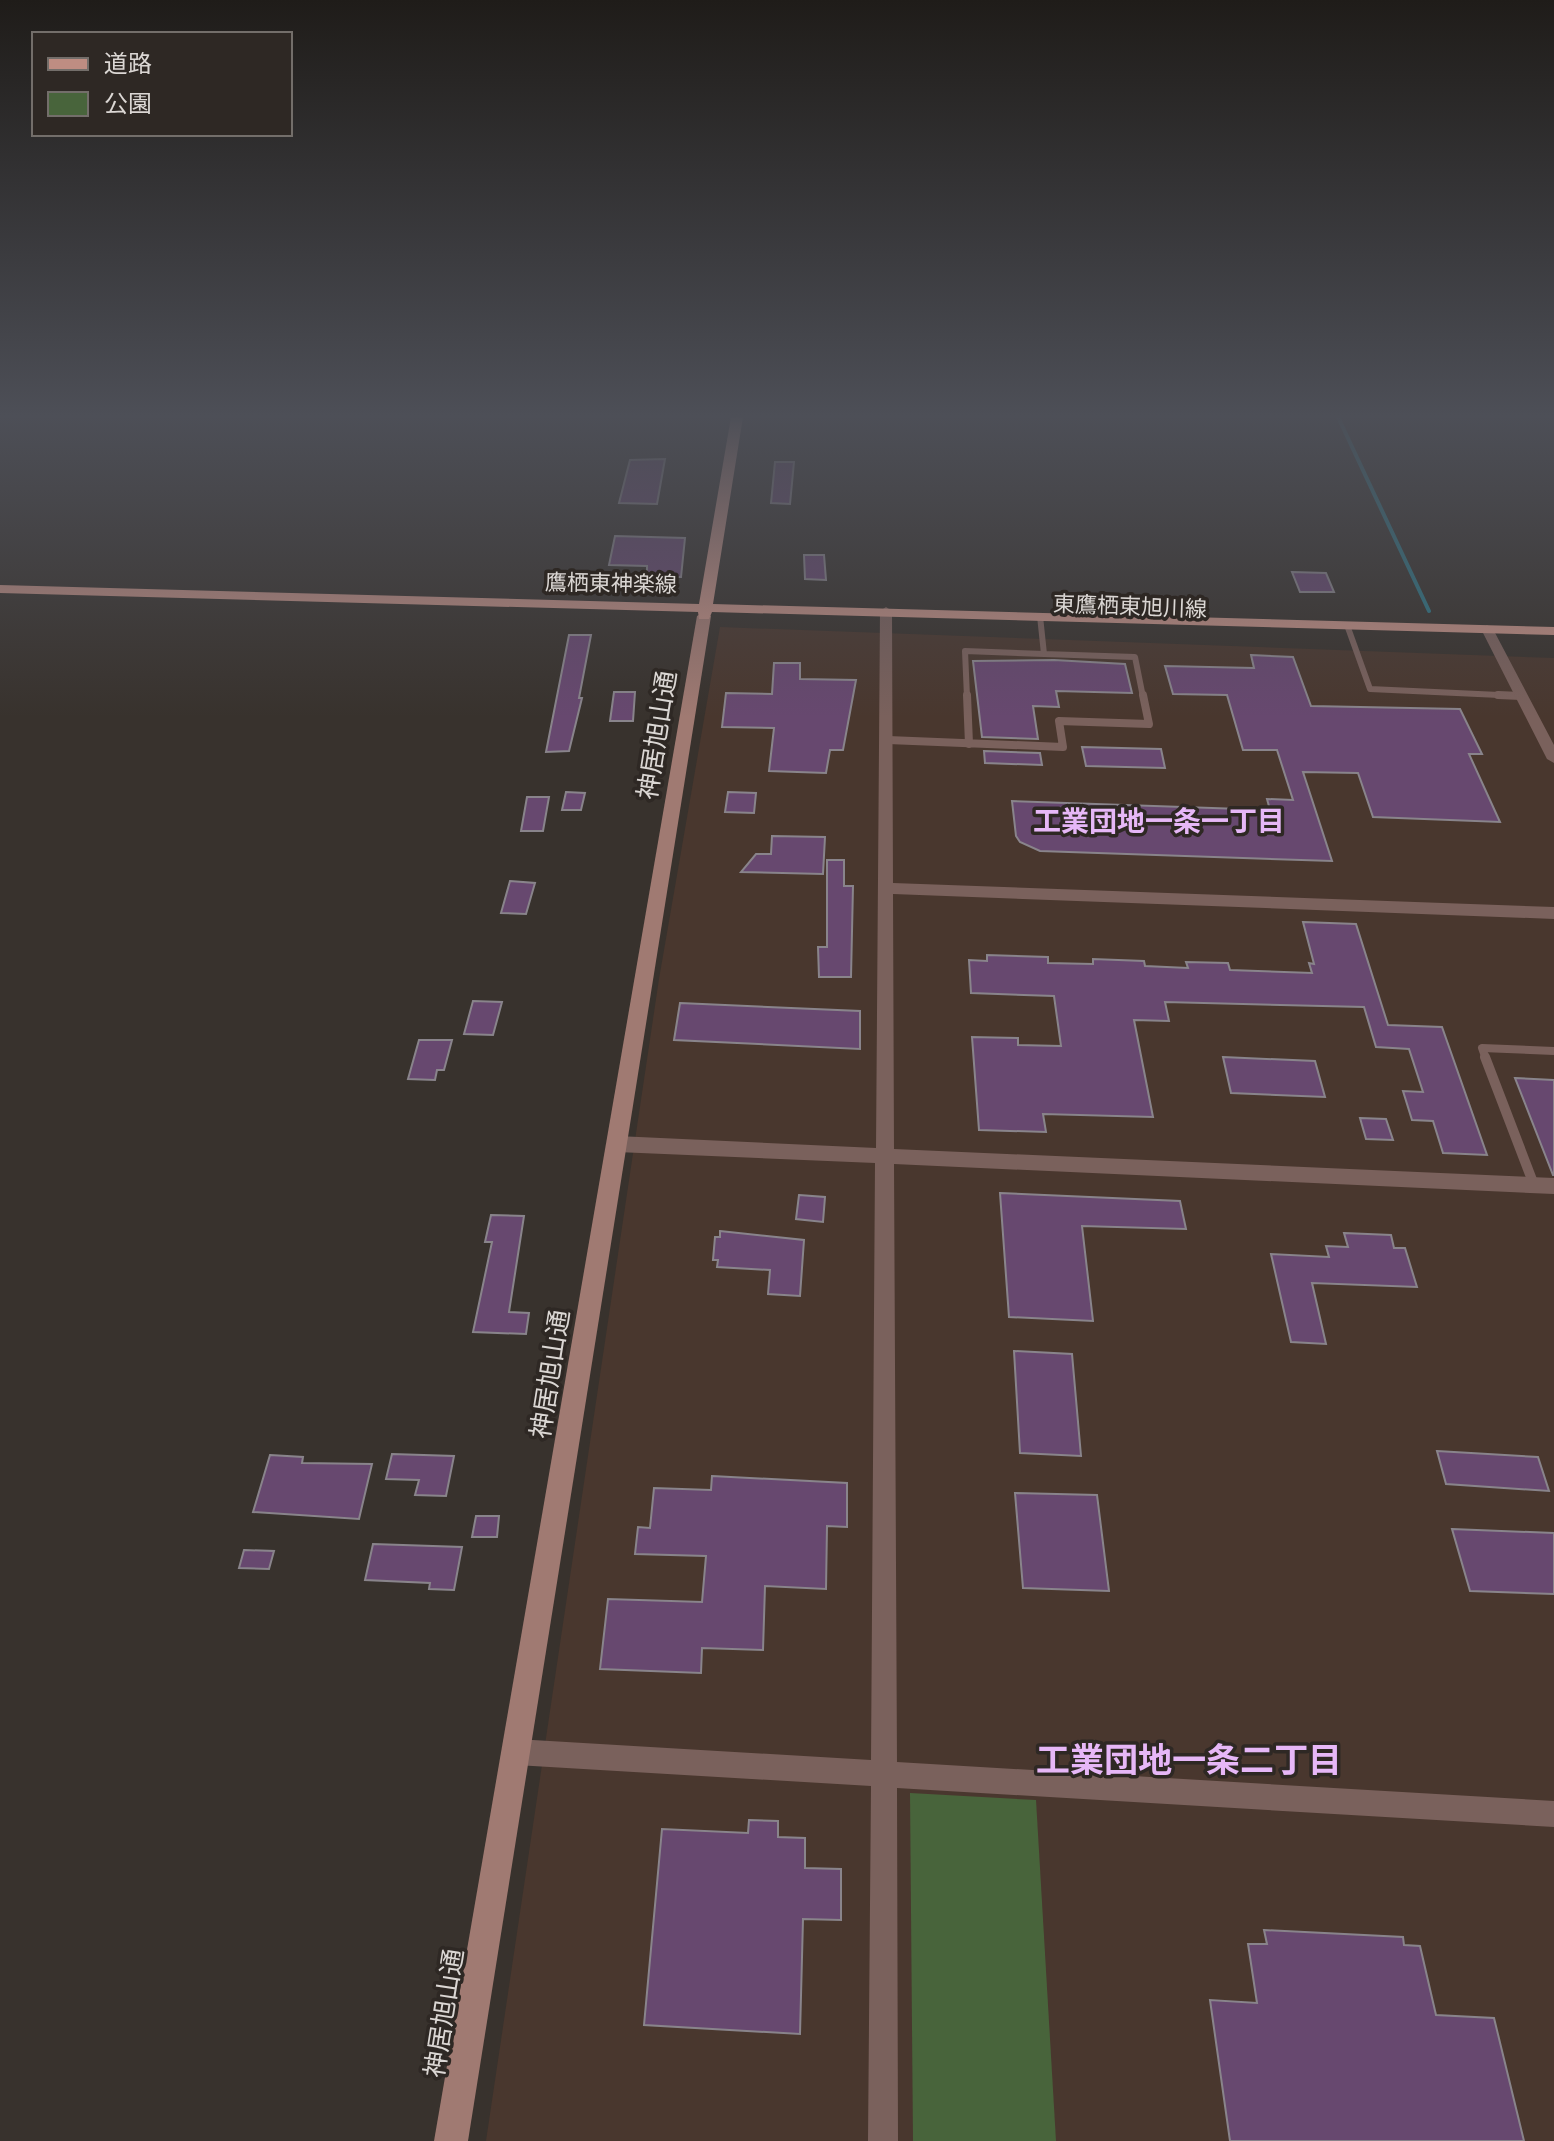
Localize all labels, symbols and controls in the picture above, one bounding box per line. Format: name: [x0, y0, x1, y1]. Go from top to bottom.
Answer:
legend: [32, 32, 292, 136]
text: 道路: [104, 47, 152, 80]
text: 公園: [104, 87, 152, 120]
street label: 鷹栖東神楽線: [545, 567, 677, 600]
street label: 東鷹栖東旭川線: [1052, 588, 1207, 625]
street label: 神居旭山通: [629, 668, 685, 802]
district label: 工業団地一条一丁目: [1033, 802, 1285, 841]
street label: 神居旭山通: [522, 1307, 578, 1441]
district label: 工業団地一条二丁目: [1036, 1736, 1342, 1784]
street label: 神居旭山通: [416, 1946, 472, 2080]

